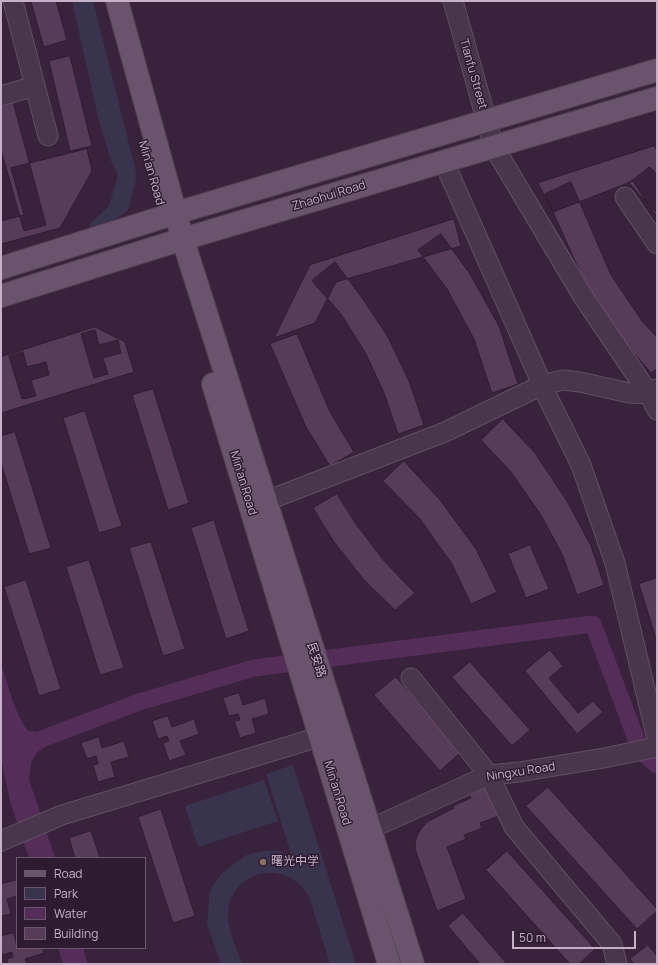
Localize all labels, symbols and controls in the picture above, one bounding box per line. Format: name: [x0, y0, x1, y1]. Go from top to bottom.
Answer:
street label: Tianfu Street: [456, 37, 490, 111]
street label: Min'an Road: [135, 139, 167, 207]
street label: Zhaohui Road: [290, 178, 368, 214]
street label: Min'an Road: [226, 449, 260, 517]
street label: 民安路: [304, 641, 328, 679]
street label: Min'an Road: [320, 759, 354, 827]
street label: Ningxu Road: [486, 759, 556, 785]
place label: 曙光中学: [271, 855, 319, 869]
legend: [16, 857, 146, 949]
marker: 曙光中学: [258, 857, 268, 867]
text: Road: [54, 865, 82, 882]
text: Park: [54, 885, 78, 902]
text: Water: [54, 905, 87, 922]
scale bar: [514, 923, 638, 949]
text: Building: [54, 925, 98, 942]
text: 50 m: [519, 929, 546, 946]

